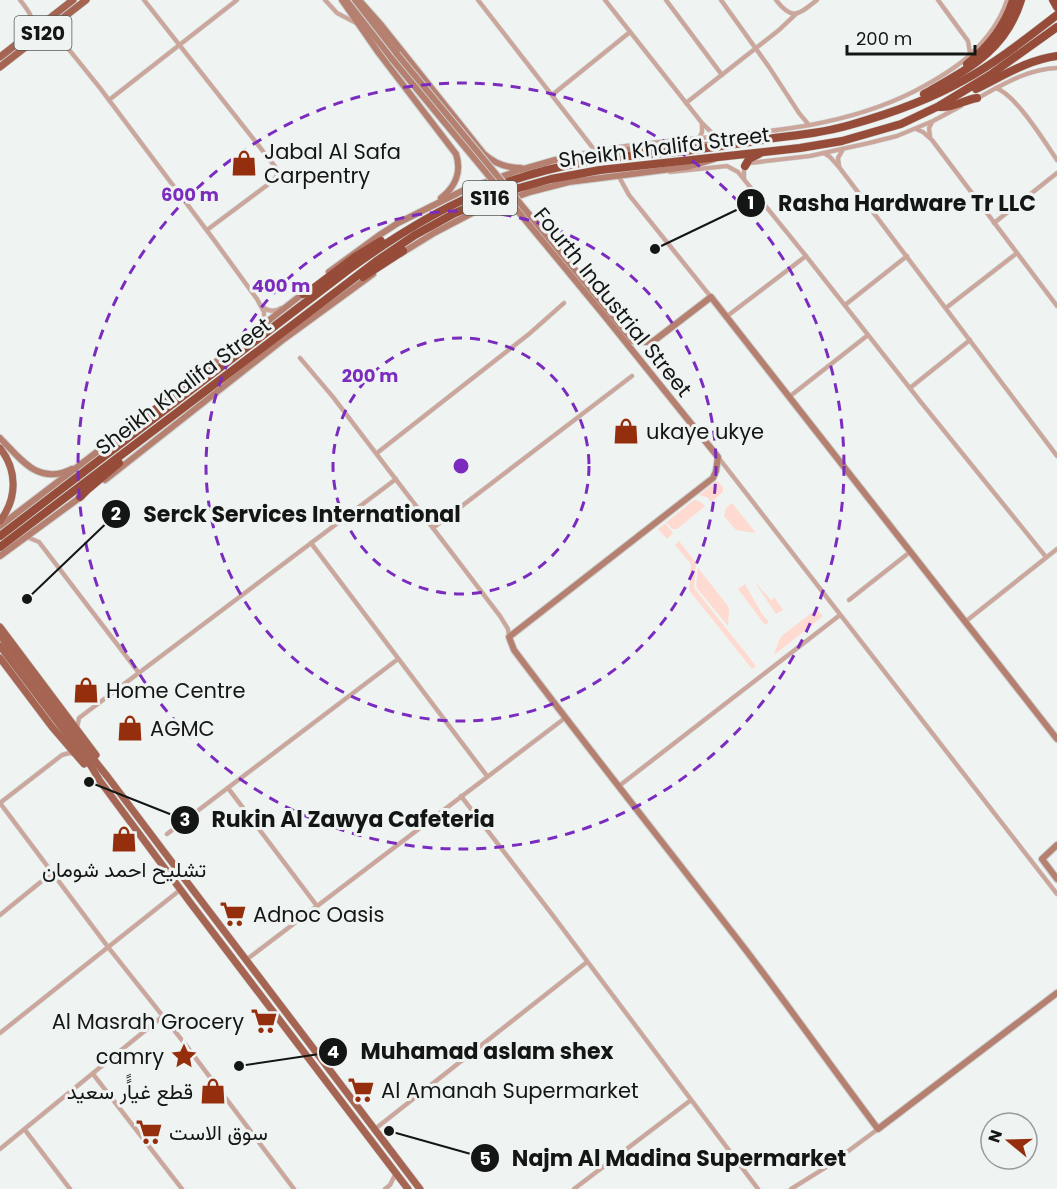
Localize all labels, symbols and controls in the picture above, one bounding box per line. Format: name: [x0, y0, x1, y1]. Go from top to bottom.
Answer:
road number: S120: [15, 16, 72, 50]
scale bar: [847, 18, 974, 56]
text: 200 m: [856, 26, 912, 51]
street label: Sheikh Khalifa Street: [557, 120, 771, 174]
place label: Jabal Al Safa Carpentry: [264, 137, 401, 190]
shop icon: Jabal Al Safa Carpentry: [229, 148, 259, 178]
road number: S116: [463, 181, 517, 215]
text: 600 m: [161, 182, 219, 207]
callout: Rasha Hardware Tr LLC: [736, 183, 1047, 223]
text: Rasha Hardware Tr LLC: [778, 188, 1036, 219]
text: 1: [748, 190, 754, 215]
street label: Fourth Industrial Street: [527, 201, 699, 403]
text: 400 m: [252, 273, 310, 298]
street label: Sheikh Khalifa Street: [89, 310, 277, 462]
text: 200 m: [342, 363, 398, 388]
shop icon: ukaye ukye: [611, 416, 641, 446]
place label: ukaye ukye: [646, 417, 764, 446]
centre of rings: [451, 456, 471, 476]
callout: Serck Services International: [101, 494, 473, 534]
text: Serck Services International: [143, 499, 461, 530]
text: 2: [111, 501, 121, 526]
shop icon: Home Centre: [71, 675, 101, 705]
place label: Home Centre: [106, 676, 245, 705]
shop icon: AGMC: [115, 713, 145, 743]
place label: AGMC: [150, 714, 215, 743]
callout: Rukin Al Zawya Cafeteria: [170, 800, 507, 840]
text: Rukin Al Zawya Cafeteria: [211, 804, 495, 835]
text: 3: [180, 807, 190, 832]
shop icon: تشليح احمد شومان: [109, 824, 139, 854]
place label: تشليح احمد شومان: [42, 855, 206, 884]
supermarket icon: Adnoc Oasis: [218, 899, 248, 929]
place label: Adnoc Oasis: [253, 900, 384, 929]
supermarket icon: Al Masrah Grocery: [249, 1006, 279, 1036]
place label: Al Masrah Grocery: [52, 1007, 244, 1036]
callout: Muhamad aslam shex: [318, 1032, 625, 1072]
text: Muhamad aslam shex: [361, 1036, 613, 1067]
text: 4: [327, 1039, 339, 1064]
place icon: camry: [169, 1041, 199, 1071]
place label: camry: [96, 1042, 164, 1071]
place label: قطع غياًًر سعيد: [67, 1073, 193, 1106]
supermarket icon: Al Amanah Supermarket: [346, 1075, 376, 1105]
shop icon: قطع غياًًر سعيد: [198, 1076, 228, 1106]
place label: Al Amanah Supermarket: [381, 1076, 639, 1105]
north arrow: [979, 1111, 1039, 1171]
supermarket icon: سوق الاست: [134, 1117, 164, 1147]
place label: سوق الاست: [169, 1118, 268, 1147]
text: N: [982, 1127, 1008, 1146]
callout: Najm Al Madina Supermarket: [470, 1138, 858, 1178]
text: Najm Al Madina Supermarket: [512, 1143, 846, 1174]
text: 5: [479, 1146, 491, 1171]

